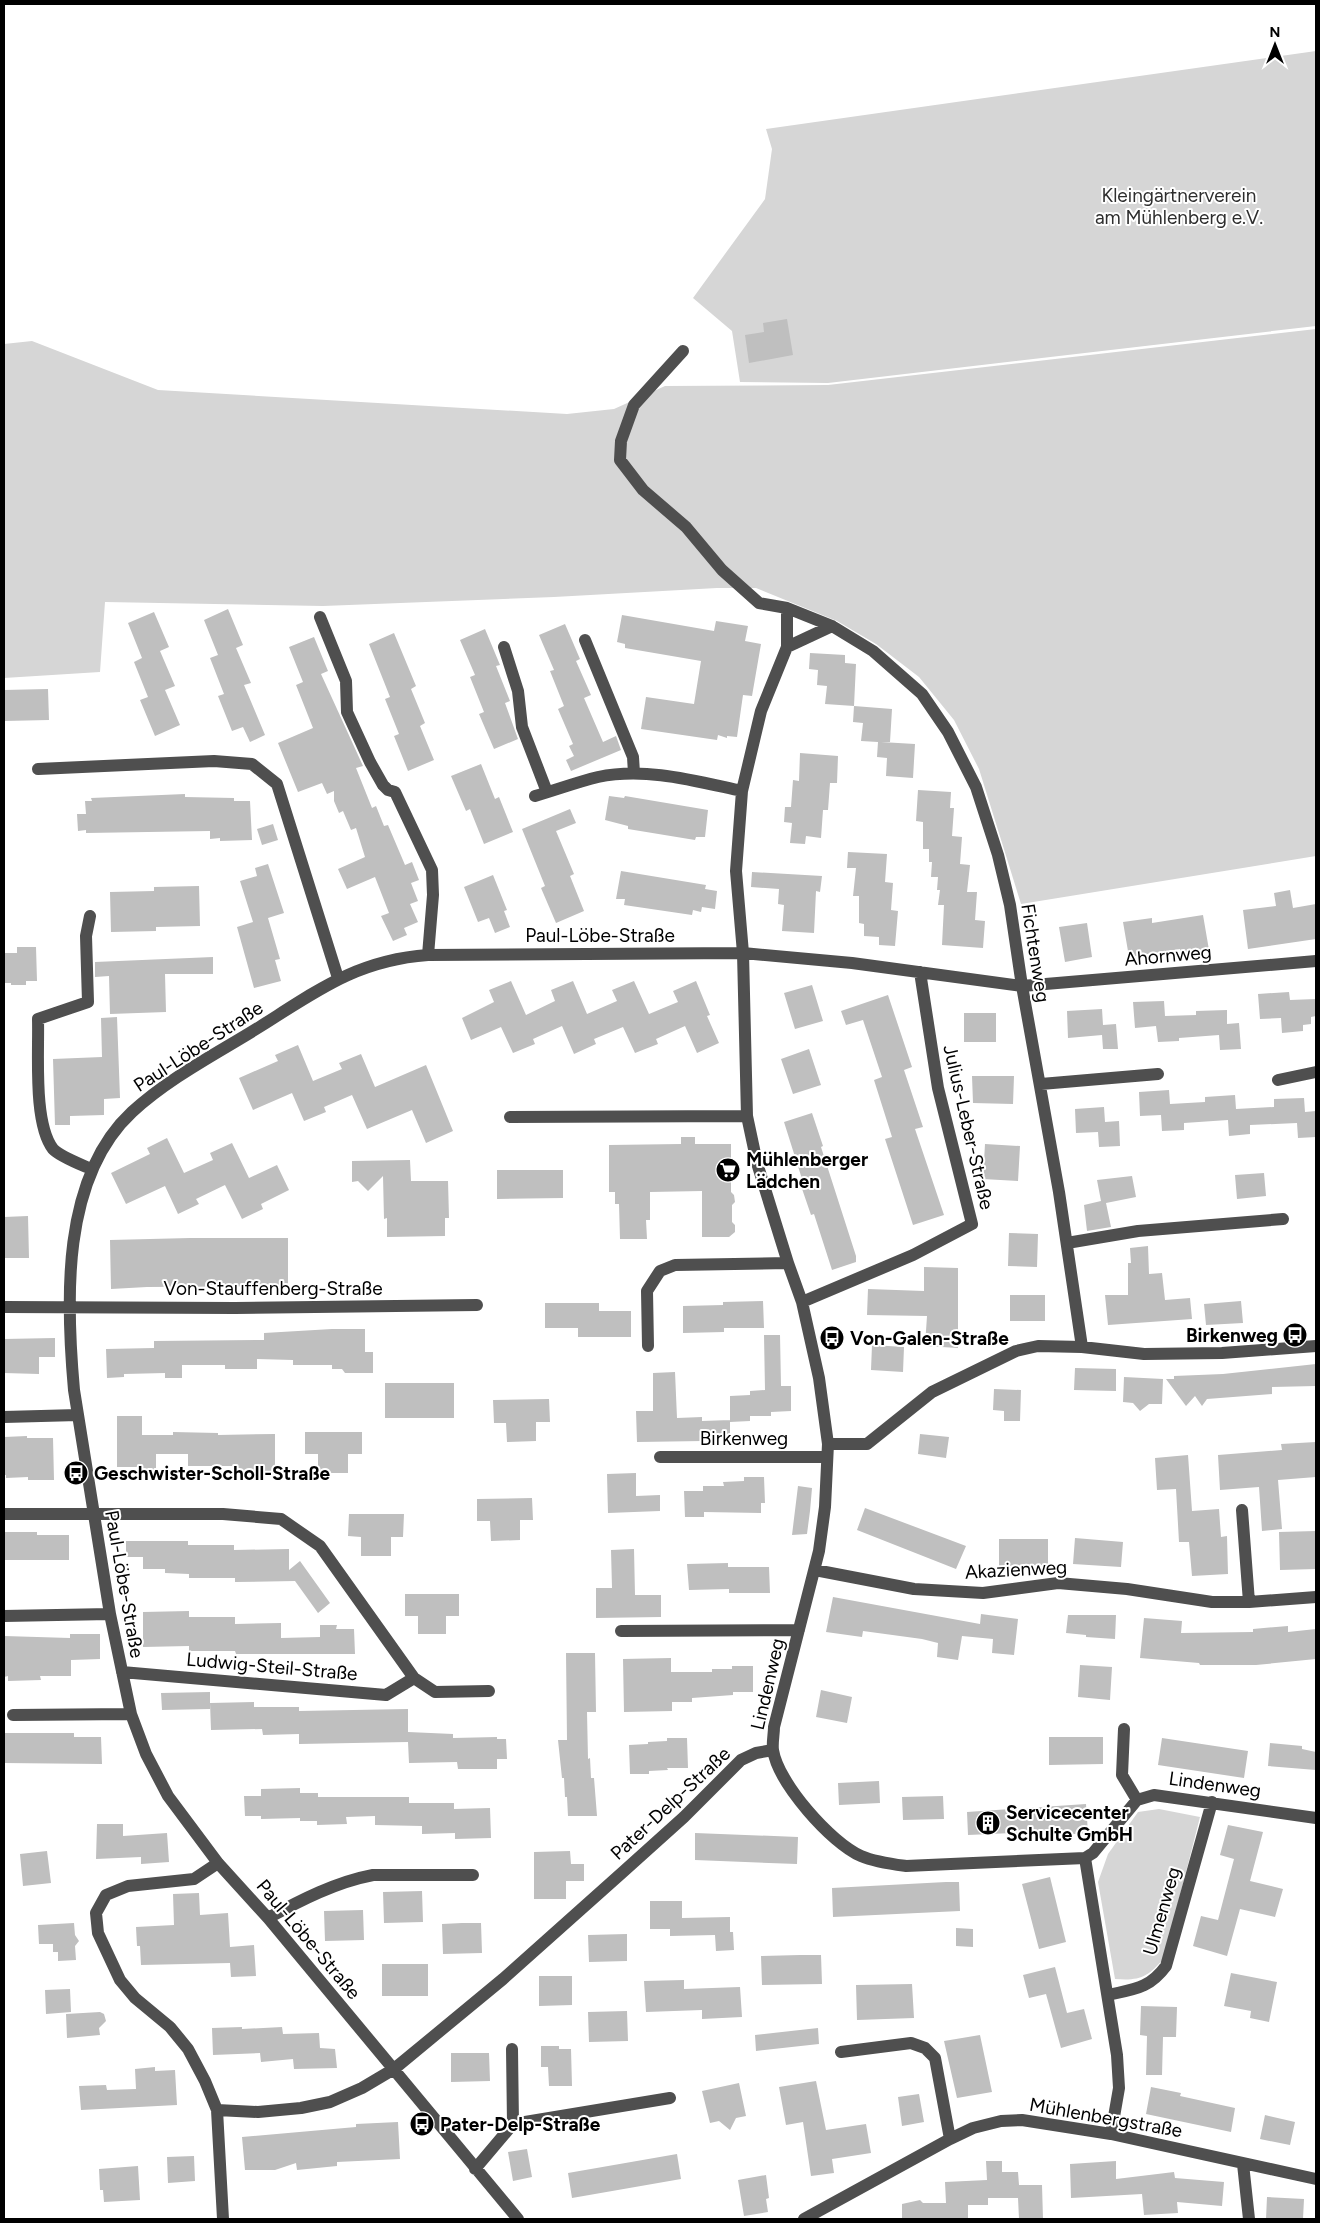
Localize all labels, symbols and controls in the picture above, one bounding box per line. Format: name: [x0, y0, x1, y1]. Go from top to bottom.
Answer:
north arrow: [1250, 20, 1300, 70]
text: N: [1270, 24, 1280, 41]
park label: Kleingärtnerverein am Mühlenberg e.V.: [1095, 184, 1263, 229]
street label: Fichtenweg: [1016, 902, 1055, 1004]
street label: Paul-Löbe-Straße: [525, 924, 675, 947]
street label: Ahornweg: [1123, 940, 1213, 971]
street label: Paul-Löbe-Straße: [129, 996, 267, 1097]
street label: Julius-Leber-Straße: [938, 1042, 999, 1212]
place label: Mühlenberger Lädchen: [746, 1148, 868, 1193]
supermarket icon: Mühlenberger Lädchen: [715, 1157, 741, 1183]
street label: Von-Stauffenberg-Straße: [163, 1277, 383, 1300]
bus stop icon: Birkenweg: [1282, 1322, 1308, 1348]
place label: Birkenweg: [1186, 1324, 1278, 1347]
bus stop icon: Von-Galen-Straße: [819, 1325, 845, 1351]
place label: Von-Galen-Straße: [850, 1327, 1009, 1350]
street label: Birkenweg: [700, 1427, 788, 1450]
bus stop icon: Geschwister-Scholl-Straße: [63, 1460, 89, 1486]
place label: Geschwister-Scholl-Straße: [94, 1462, 331, 1485]
street label: Paul-Löbe-Straße: [100, 1508, 149, 1660]
street label: Akazienweg: [964, 1555, 1068, 1584]
street label: Lindenweg: [746, 1636, 789, 1732]
street label: Ludwig-Steil-Straße: [185, 1648, 358, 1685]
street label: Pater-Delp-Straße: [606, 1742, 735, 1865]
street label: Lindenweg: [1167, 1767, 1263, 1802]
place label: Servicecenter Schulte GmbH: [1006, 1801, 1133, 1846]
building icon: Servicecenter Schulte GmbH: [975, 1810, 1001, 1836]
street label: Ulmenweg: [1138, 1864, 1185, 1958]
street label: Paul-Löbe-Straße: [252, 1875, 366, 2004]
street label: Mühlenbergstraße: [1028, 2093, 1184, 2142]
bus stop icon: Pater-Delp-Straße: [409, 2111, 435, 2137]
place label: Pater-Delp-Straße: [440, 2113, 601, 2136]

